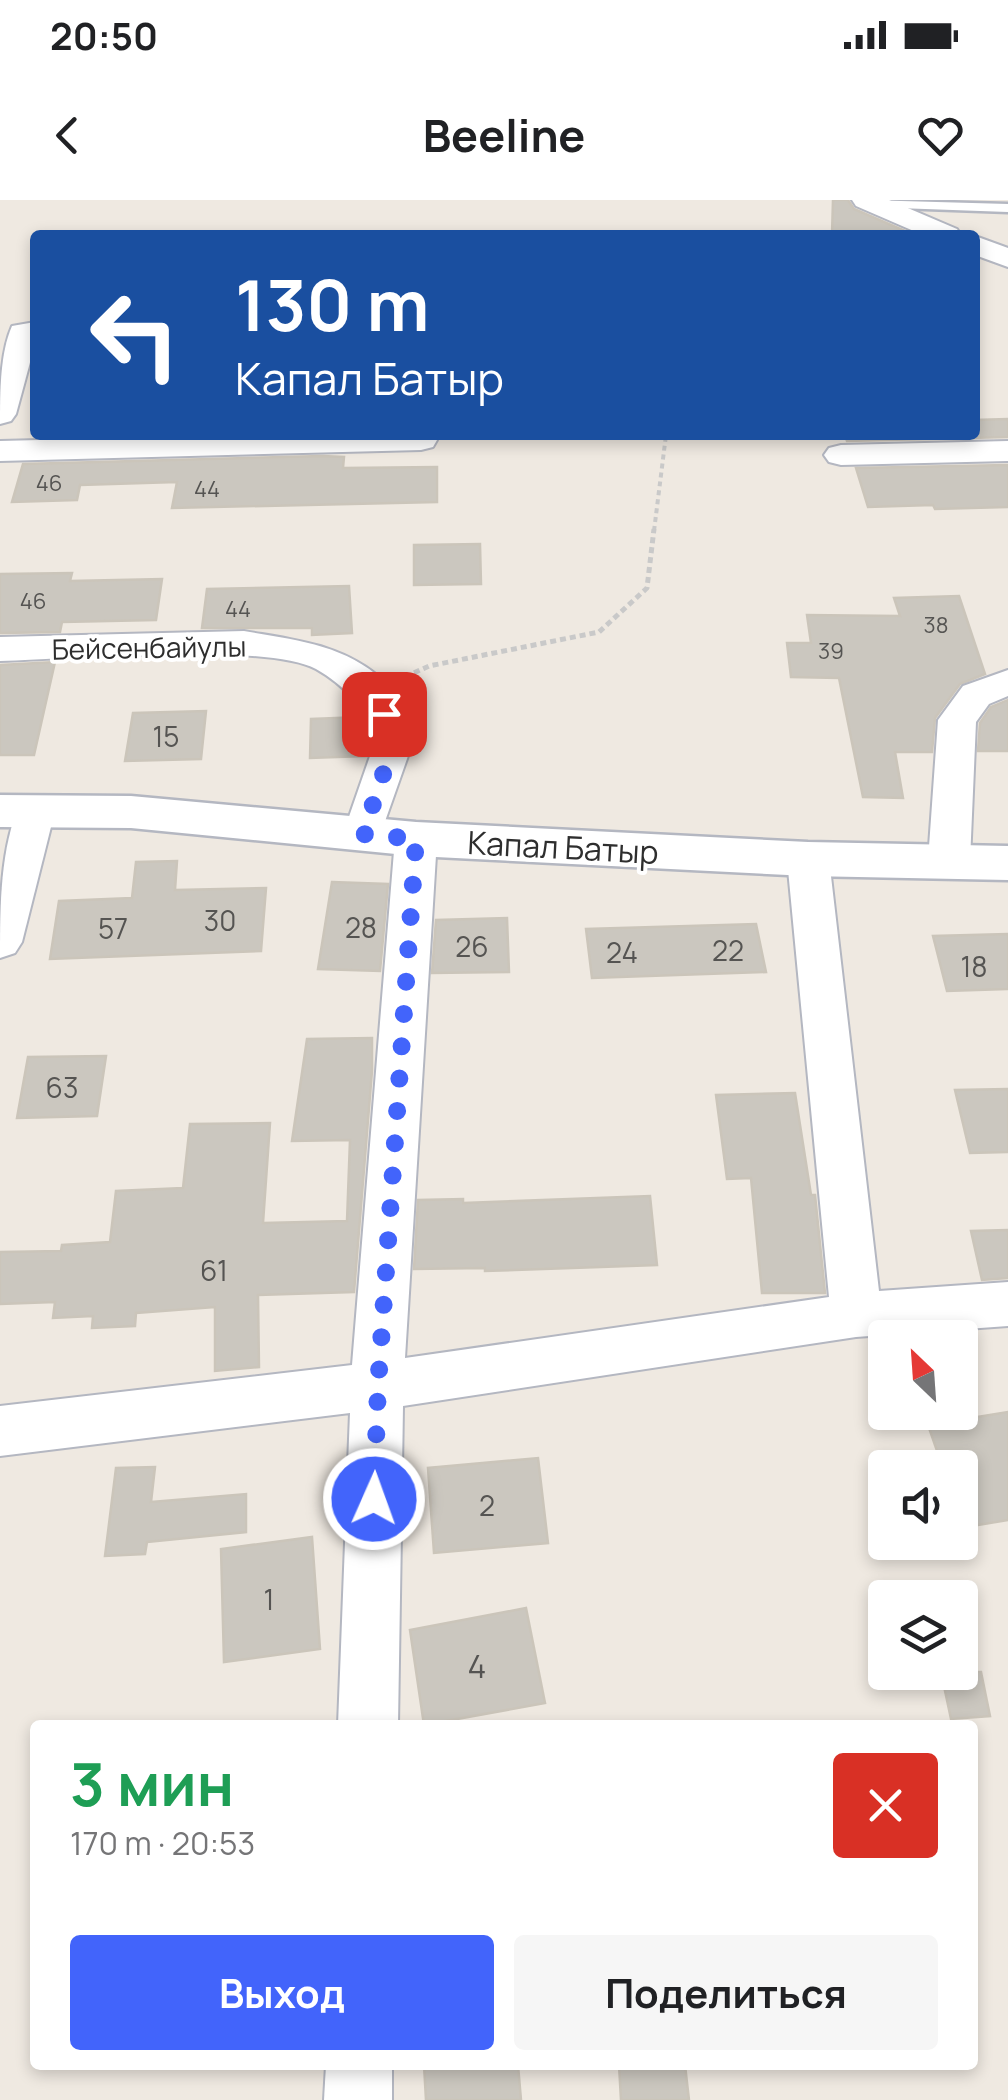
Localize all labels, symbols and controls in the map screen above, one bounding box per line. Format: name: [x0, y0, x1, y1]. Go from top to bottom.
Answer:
text: 20:50: [50, 9, 158, 61]
text: Beeline: [423, 104, 585, 166]
icon: back: [40, 108, 95, 163]
icon: heart: [913, 108, 968, 163]
text: 130 m: [235, 256, 429, 352]
icon: left: [70, 270, 200, 400]
text: Капал Батыр: [235, 347, 504, 409]
house number: 46: [36, 468, 62, 498]
house number: 44: [194, 474, 220, 504]
house number: 46: [20, 586, 46, 616]
house number: 44: [225, 594, 251, 624]
house number: 38: [924, 610, 948, 640]
street label: Бейсенбайулы: [51, 626, 247, 668]
house number: 39: [818, 636, 844, 666]
pin: [342, 672, 427, 757]
icon: arrive: [357, 687, 412, 742]
house number: 15: [152, 717, 180, 755]
street label: Капал Батыр: [466, 820, 660, 874]
house number: 30: [204, 901, 236, 939]
house number: 28: [345, 908, 377, 946]
house number: 57: [98, 909, 128, 947]
house number: 26: [455, 927, 489, 965]
house number: 22: [712, 931, 744, 969]
house number: 24: [606, 933, 638, 971]
house number: 18: [960, 947, 988, 985]
house number: 63: [46, 1068, 78, 1106]
house number: 61: [200, 1251, 228, 1289]
north arrow: [868, 1320, 978, 1430]
map controls: [868, 1320, 978, 1690]
position arrow: [322, 1447, 426, 1551]
button: sound: [868, 1450, 978, 1560]
house number: 2: [479, 1486, 495, 1524]
house number: 1: [264, 1580, 274, 1618]
button: layers: [868, 1580, 978, 1690]
house number: 4: [468, 1644, 486, 1688]
text: 3 мин: [70, 1742, 234, 1824]
button: close: [833, 1753, 938, 1858]
text: 170 m · 20:53: [70, 1821, 255, 1865]
button: Выход: [70, 1935, 494, 2050]
button: Поделиться: [514, 1935, 938, 2050]

